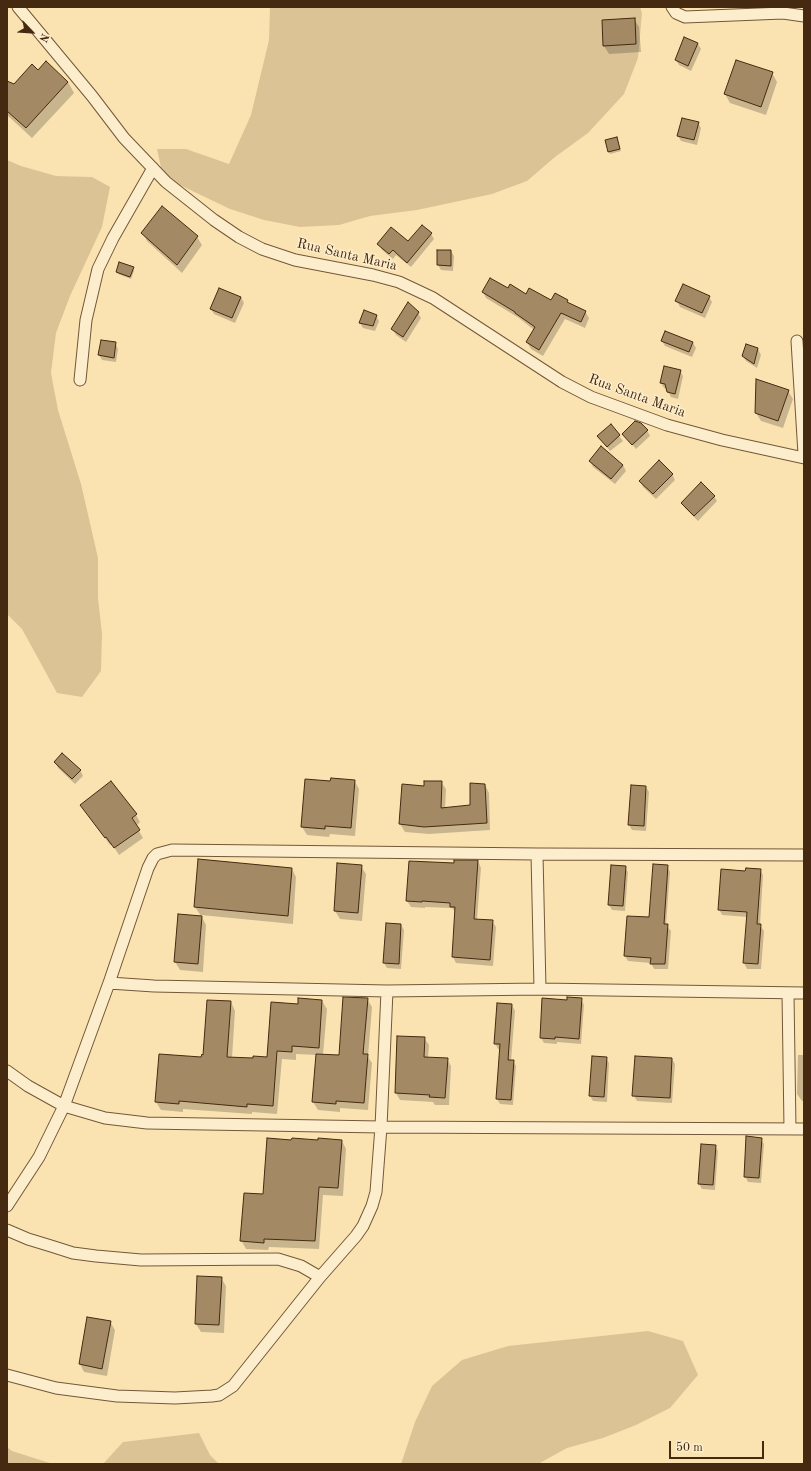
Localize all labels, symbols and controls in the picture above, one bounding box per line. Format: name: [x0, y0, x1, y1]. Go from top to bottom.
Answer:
north arrow: [12, 12, 52, 52]
text: N: [37, 31, 50, 43]
street label: Rua Santa Maria: [295, 235, 399, 275]
street label: Rua Santa Maria: [586, 371, 688, 421]
scale bar: [671, 1433, 766, 1459]
text: 50 m: [676, 1442, 703, 1454]

